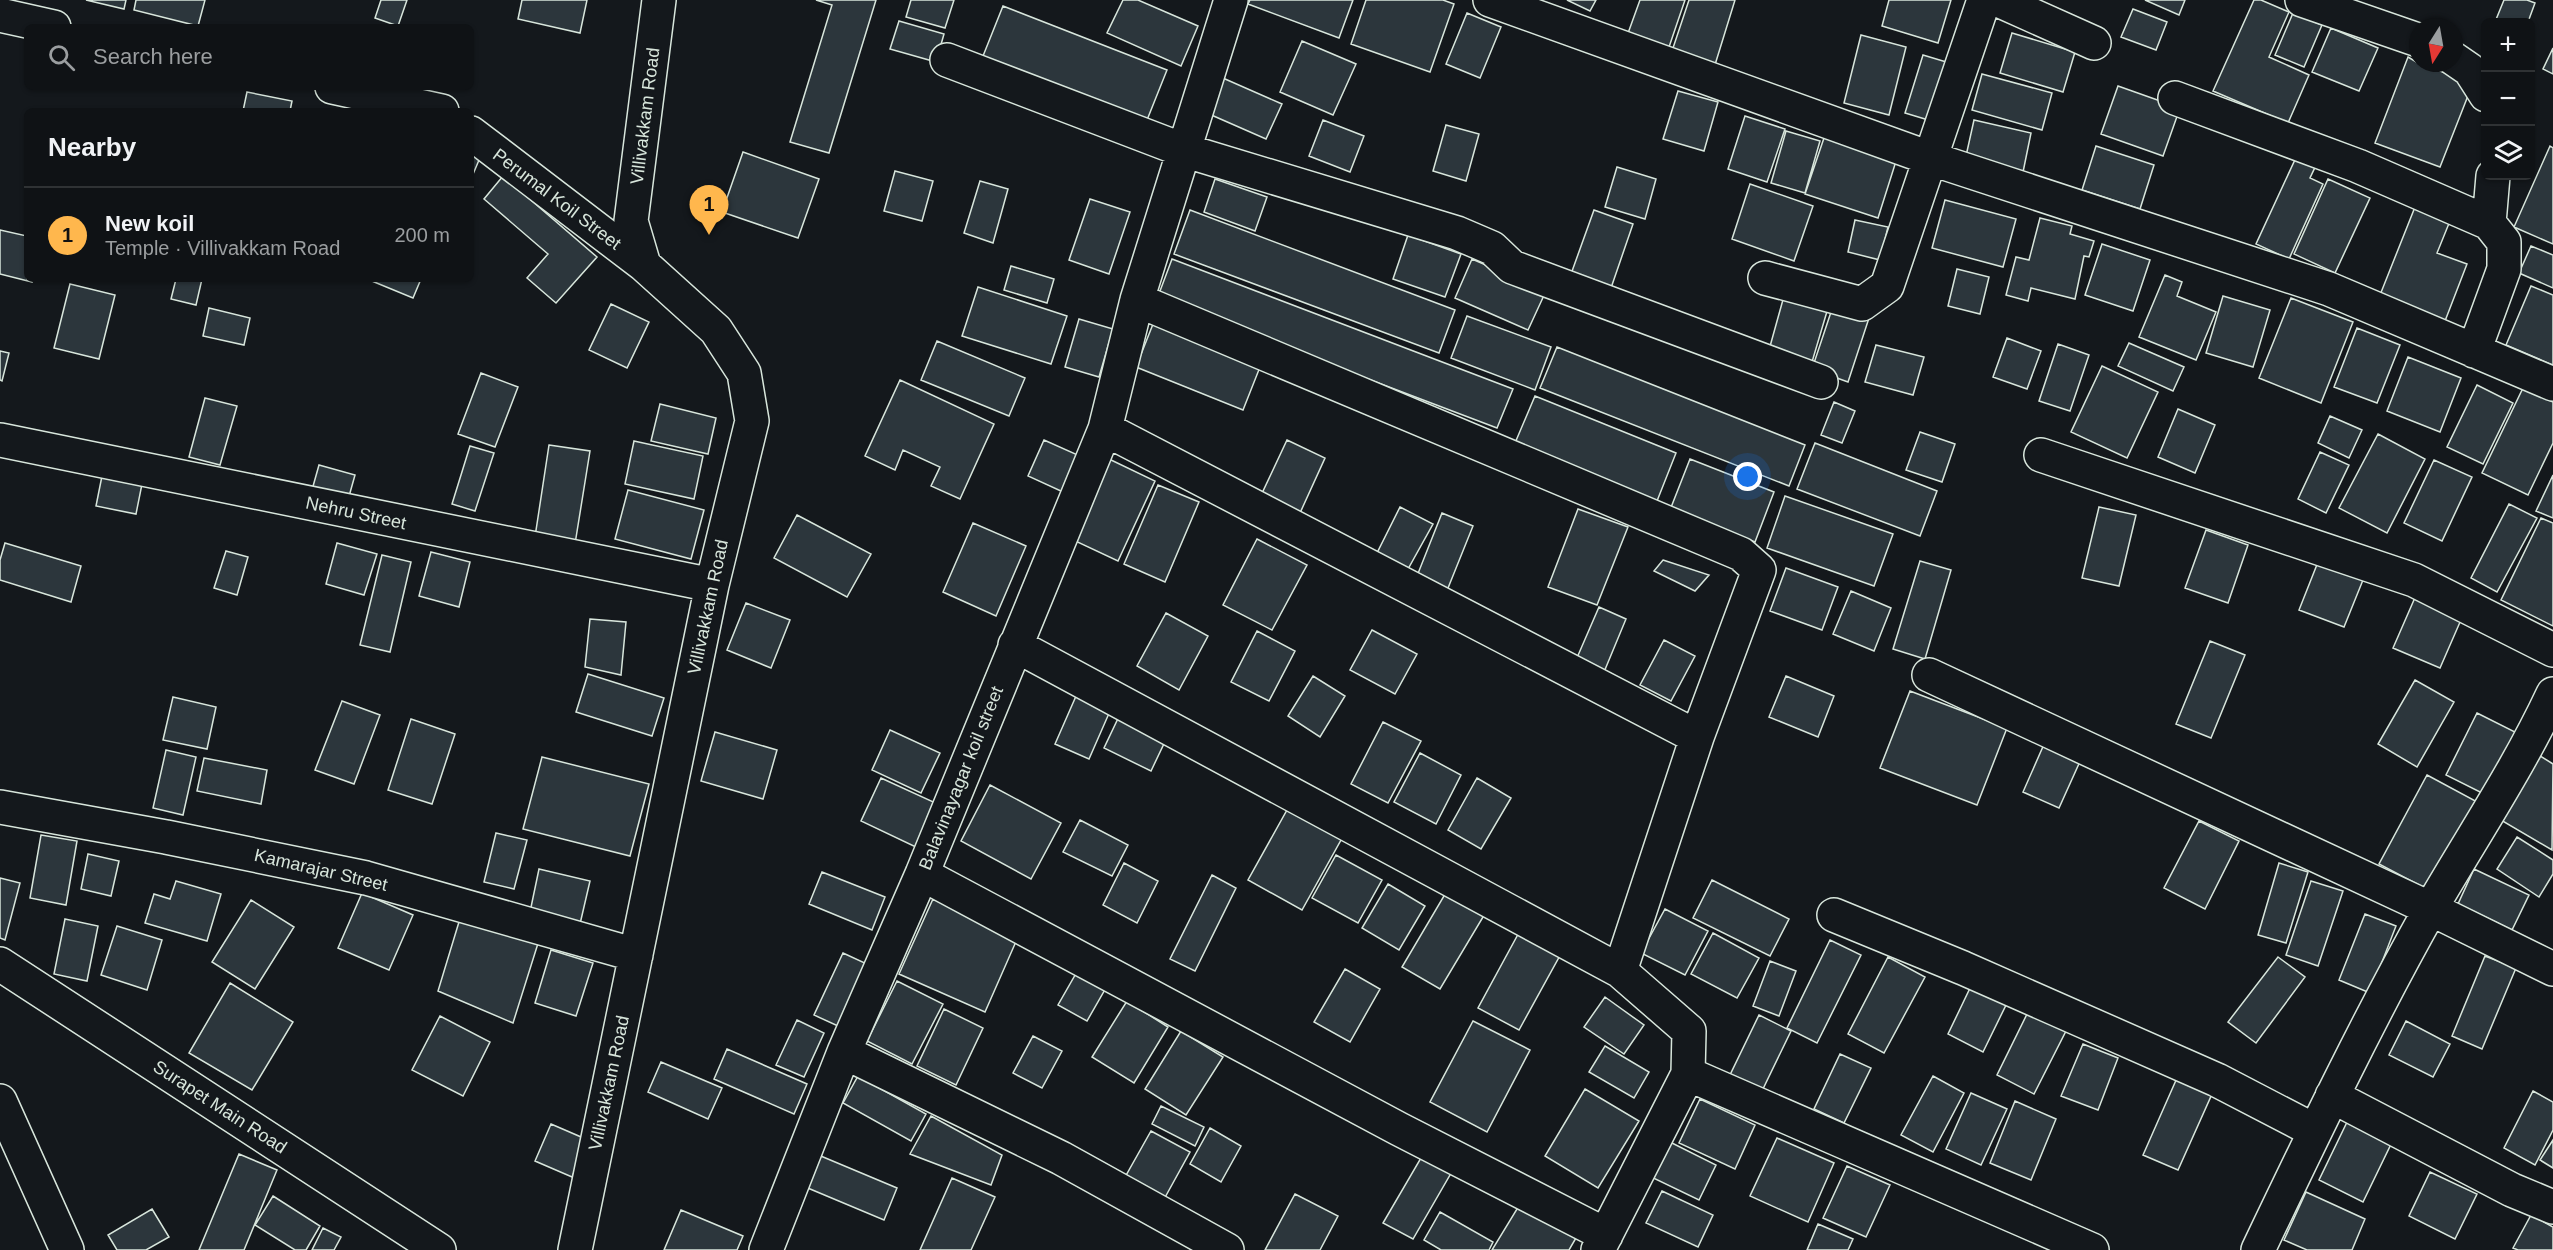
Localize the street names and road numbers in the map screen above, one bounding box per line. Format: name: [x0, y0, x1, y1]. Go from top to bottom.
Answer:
street label: Villivakkam Road: [627, 46, 663, 186]
street label: Perumal Koil Street: [489, 144, 625, 254]
street label: Nehru Street: [304, 493, 408, 533]
street label: Villivakkam Road: [684, 538, 732, 676]
street label: Balavinayagar koil street: [915, 683, 1007, 873]
street label: Kamarajar Street: [252, 845, 390, 895]
street label: Villivakkam Road: [585, 1014, 633, 1152]
street label: Surapet Main Road: [150, 1056, 290, 1158]

